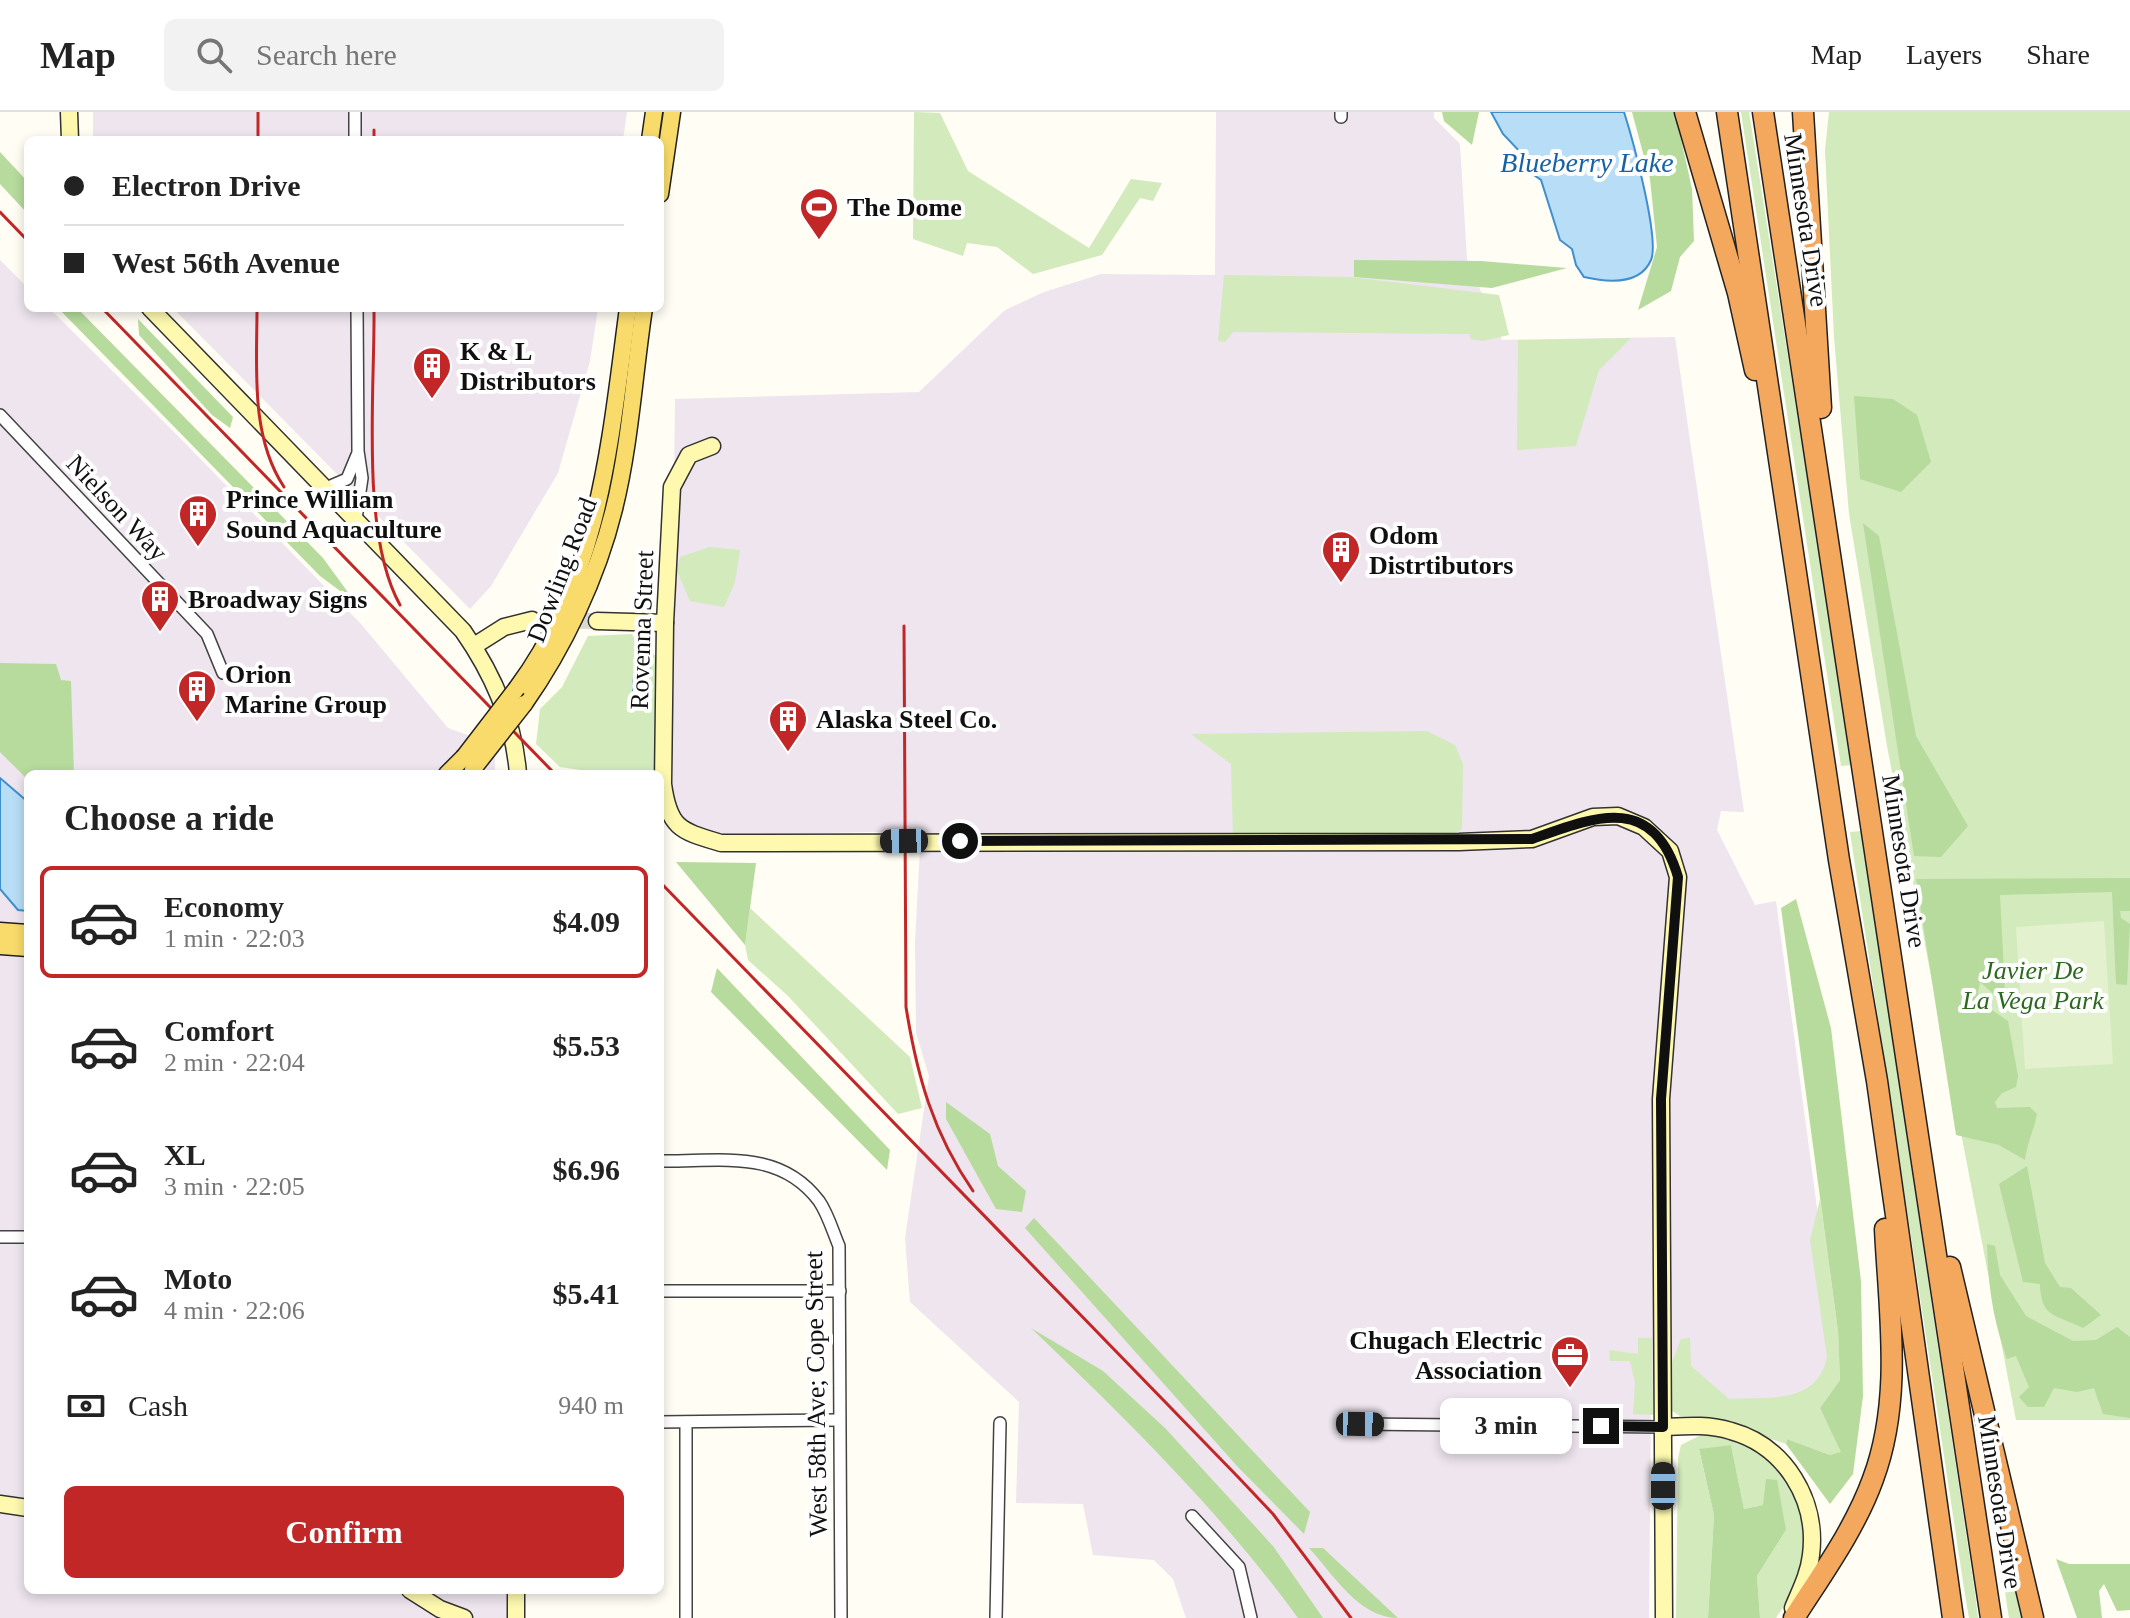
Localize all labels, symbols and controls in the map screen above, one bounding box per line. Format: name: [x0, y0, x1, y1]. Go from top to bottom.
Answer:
search box: [164, 19, 724, 91]
icon: search: [192, 33, 236, 77]
text: Map: [40, 34, 116, 76]
text: Search here: [256, 38, 397, 71]
text: Map: [1811, 39, 1862, 70]
text: Layers: [1906, 39, 1982, 70]
text: Share: [2026, 39, 2090, 70]
street label: Minnesota Drive: [1778, 131, 1834, 309]
water label: Blueberry Lake: [1500, 147, 1674, 178]
text: Electron Drive: [112, 169, 301, 202]
sports icon: The Dome: [798, 186, 840, 241]
place label: The Dome: [847, 193, 962, 222]
text: West 56th Avenue: [112, 246, 340, 279]
place label: K & L Distributors: [460, 337, 596, 396]
building icon: K & L Distributors: [411, 345, 453, 400]
street label: Nielson Way: [61, 449, 173, 567]
place label: Prince William Sound Aquaculture: [226, 485, 442, 544]
building icon: Prince William Sound Aquaculture: [177, 493, 219, 548]
street label: Dowling Road: [521, 494, 603, 646]
place label: Odom Distrtibutors: [1369, 521, 1513, 580]
building icon: Odom Distrtibutors: [1320, 529, 1362, 584]
street label: Rovenna Street: [625, 549, 659, 710]
building icon: Broadway Signs: [139, 578, 181, 633]
place label: Broadway Signs: [188, 585, 367, 614]
place label: Orion Marine Group: [225, 660, 387, 719]
building icon: Orion Marine Group: [176, 668, 218, 723]
building icon: Alaska Steel Co.: [767, 698, 809, 753]
place label: Alaska Steel Co.: [816, 705, 997, 734]
street label: Minnesota Drive: [1876, 772, 1932, 950]
text: Choose a ride: [64, 798, 274, 838]
route start: [942, 823, 978, 859]
car: [880, 829, 928, 853]
icon: car: [68, 886, 140, 958]
text: Economy: [164, 890, 284, 923]
text: $4.09: [553, 905, 620, 938]
text: 1 min · 22:03: [164, 924, 305, 953]
park label: Javier De La Vega Park: [1961, 956, 2104, 1015]
icon: car: [68, 1010, 140, 1082]
text: Comfort: [164, 1014, 274, 1047]
text: $5.53: [553, 1029, 620, 1062]
text: 2 min · 22:04: [164, 1048, 305, 1077]
icon: car: [68, 1134, 140, 1206]
text: XL: [164, 1138, 206, 1171]
text: $6.96: [553, 1153, 620, 1186]
text: 3 min · 22:05: [164, 1172, 305, 1201]
street label: West 58th Ave; Cope Street: [799, 1250, 833, 1537]
icon: car: [68, 1258, 140, 1330]
text: Moto: [164, 1262, 232, 1295]
text: $5.41: [553, 1277, 620, 1310]
text: 4 min · 22:06: [164, 1296, 305, 1325]
place label: Chugach Electric Association: [1349, 1326, 1543, 1385]
office icon: Chugach Electric Association: [1549, 1334, 1591, 1389]
icon: cash: [64, 1384, 108, 1428]
text: Cash: [128, 1389, 188, 1422]
text: 940 m: [558, 1391, 624, 1420]
callout: 3 min: [1441, 1398, 1573, 1454]
route end: [1583, 1408, 1619, 1444]
text: 3 min: [1475, 1411, 1537, 1440]
car: [1336, 1412, 1384, 1436]
street label: Minnesota Drive: [1972, 1413, 2028, 1591]
car: [1651, 1462, 1675, 1510]
button: Confirm: [64, 1486, 624, 1578]

